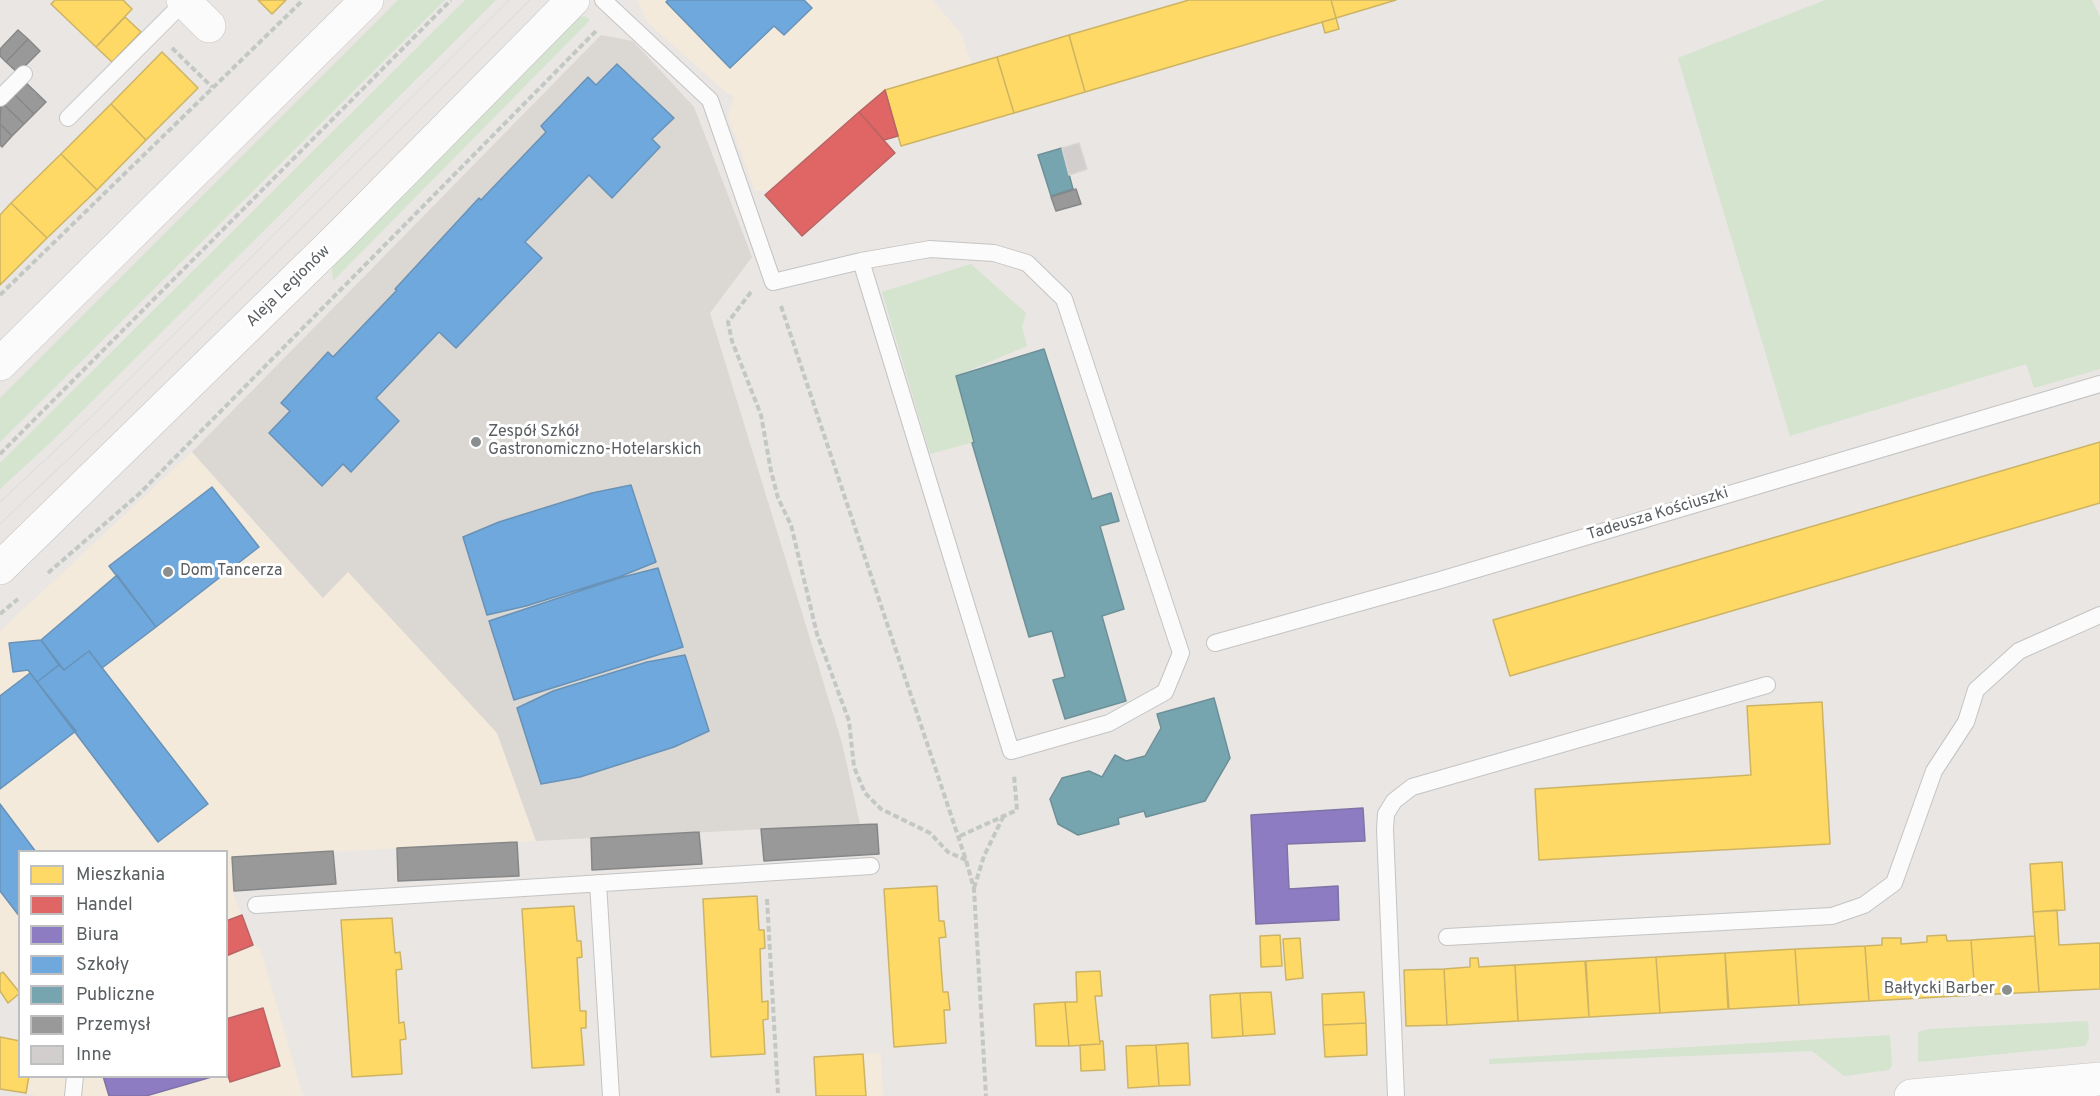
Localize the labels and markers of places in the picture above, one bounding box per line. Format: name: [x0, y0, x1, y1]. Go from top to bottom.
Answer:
place label: Zespół Szkół Gastronomiczno-Hotelarskich: [488, 423, 701, 461]
marker: Zespół Szkół Gastronomiczno-Hotelarskich: [469, 435, 483, 449]
place label: Dom Tancerza: [180, 562, 283, 582]
marker: Dom Tancerza: [161, 565, 175, 579]
place label: Bałtycki Barber: [1884, 980, 1995, 1000]
marker: Bałtycki Barber: [2000, 983, 2014, 997]

